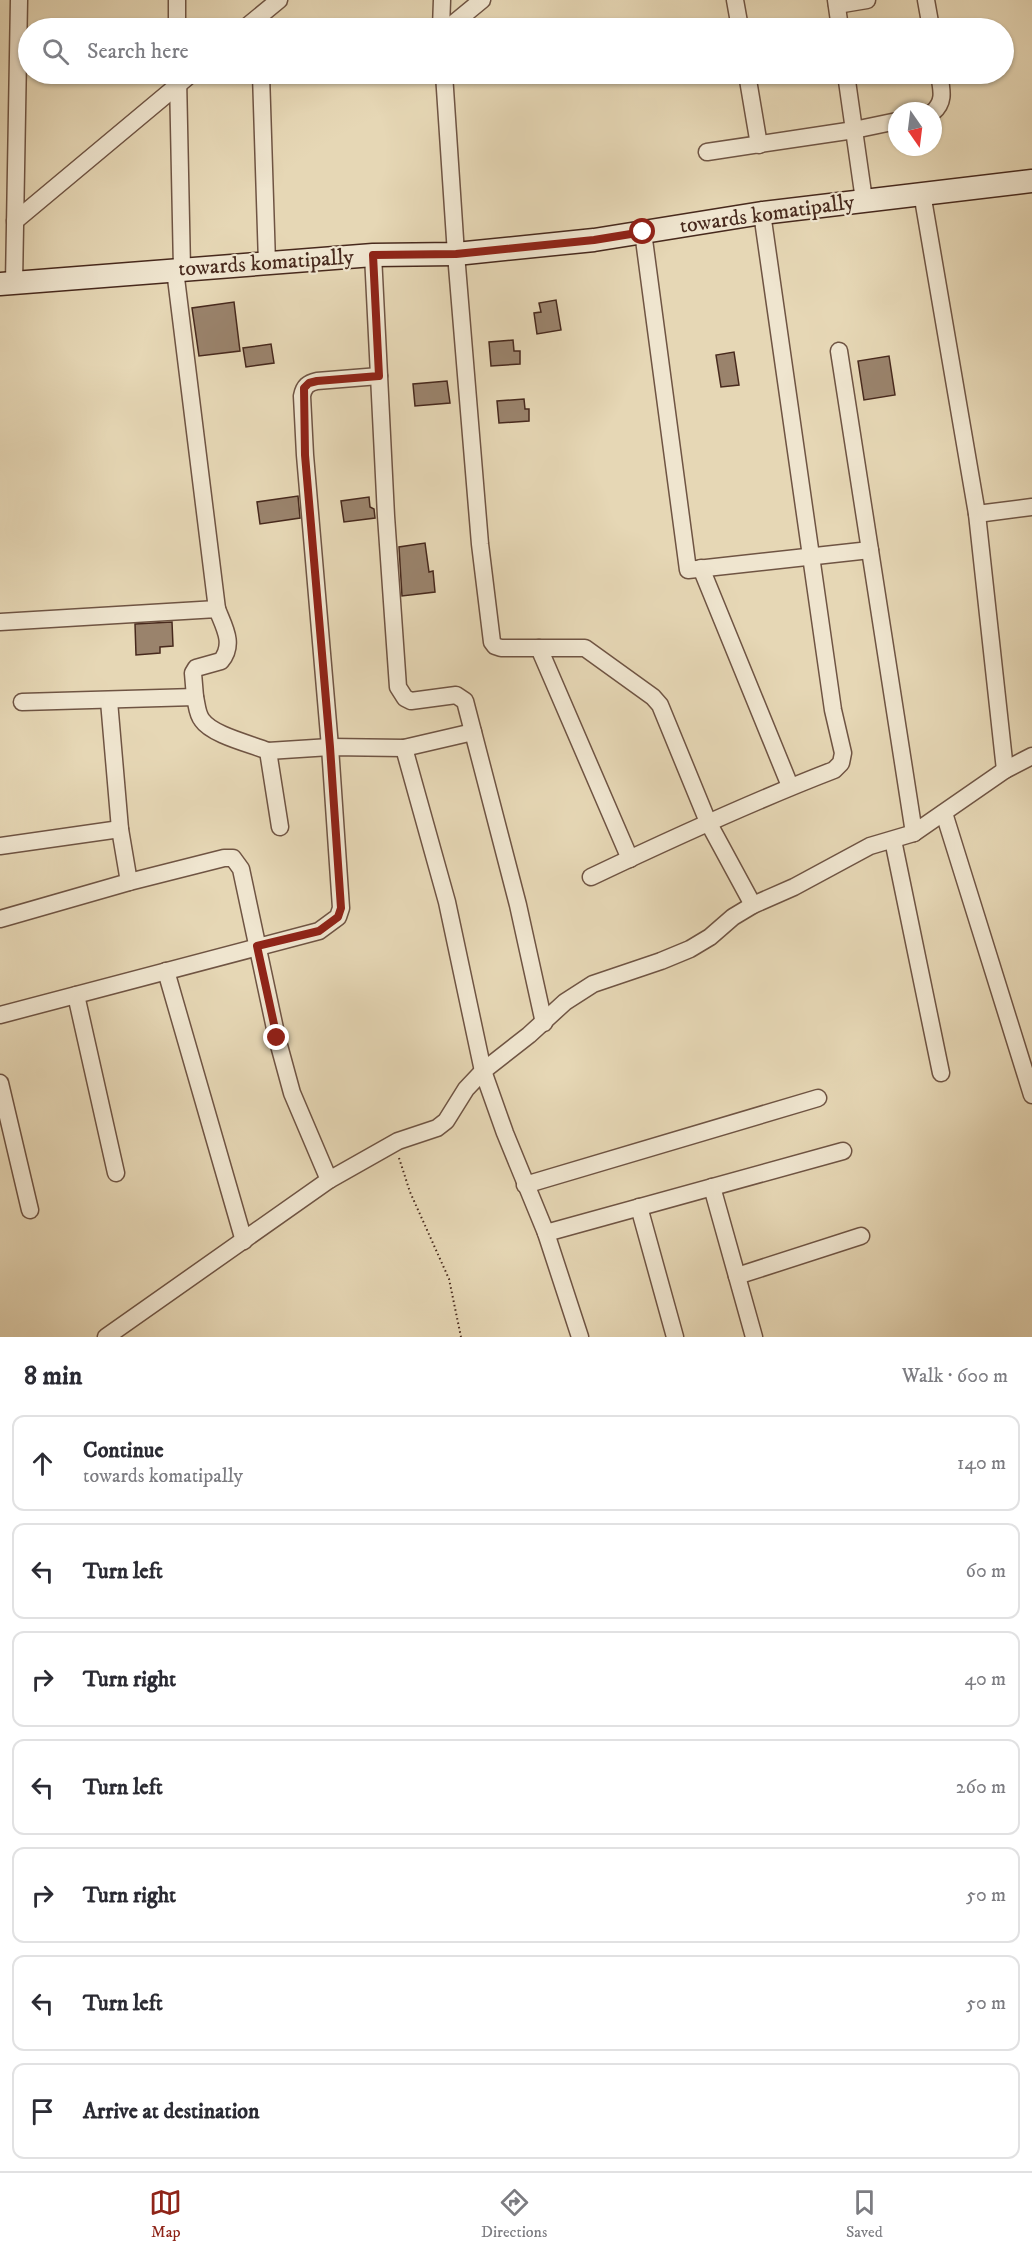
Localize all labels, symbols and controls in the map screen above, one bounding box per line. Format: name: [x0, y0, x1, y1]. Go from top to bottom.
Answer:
search box: [18, 18, 1014, 84]
icon: search: [39, 35, 72, 68]
text: Search here: [87, 38, 189, 65]
north arrow: [888, 102, 942, 156]
street label: towards komatipally: [678, 188, 857, 240]
route start: [629, 218, 655, 244]
street label: towards komatipally: [177, 243, 355, 283]
route end: [263, 1024, 289, 1050]
text: 8 min: [24, 1360, 82, 1393]
text: Walk · 600 m: [902, 1364, 1008, 1389]
text: Continue: [83, 1437, 164, 1464]
icon: ahead: [26, 1447, 59, 1480]
text: 140 m: [957, 1451, 1006, 1476]
text: towards komatipally: [83, 1464, 243, 1489]
icon: left: [26, 1555, 59, 1588]
text: Turn left: [83, 1558, 163, 1585]
text: 60 m: [966, 1559, 1006, 1584]
icon: right: [26, 1663, 59, 1696]
text: Turn right: [83, 1666, 176, 1693]
text: 40 m: [964, 1667, 1006, 1692]
icon: left: [26, 1771, 59, 1804]
text: Turn left: [83, 1774, 163, 1801]
text: 260 m: [956, 1775, 1006, 1800]
icon: right: [26, 1879, 59, 1912]
text: Turn right: [83, 1882, 176, 1909]
text: 50 m: [966, 1883, 1006, 1908]
icon: left: [26, 1987, 59, 2020]
text: Turn left: [83, 1990, 163, 2017]
text: 50 m: [966, 1991, 1006, 2016]
icon: arrive: [26, 2095, 59, 2128]
text: Arrive at destination: [83, 2098, 260, 2125]
tab: Map: [149, 2186, 182, 2242]
tab: Directions: [481, 2186, 547, 2242]
tab: Saved: [846, 2186, 883, 2242]

